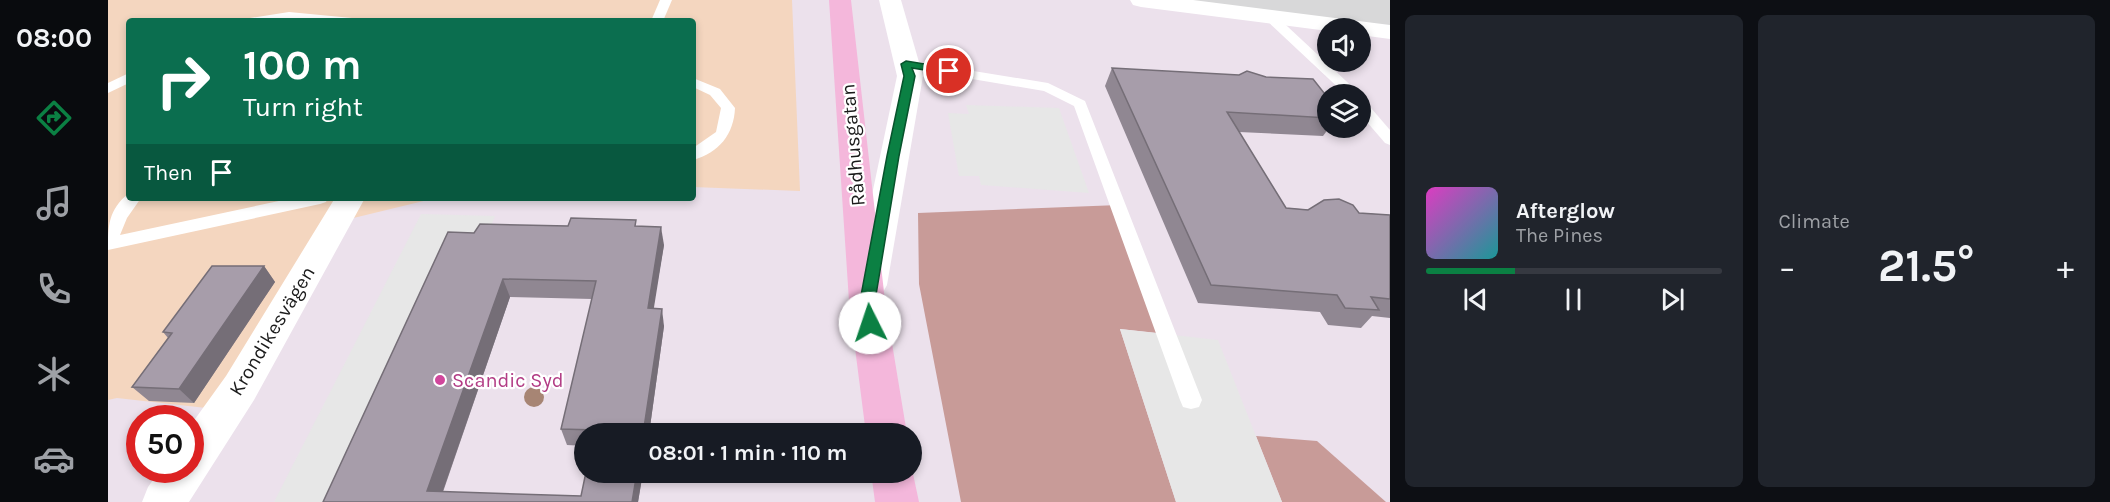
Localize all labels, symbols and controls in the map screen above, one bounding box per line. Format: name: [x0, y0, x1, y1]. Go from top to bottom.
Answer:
map controls: [1317, 18, 1371, 138]
button: sound: [1317, 18, 1371, 72]
text: 08:00: [16, 22, 92, 54]
text: 100 m: [243, 40, 362, 90]
icon: right: [144, 42, 222, 120]
pin: [923, 45, 974, 96]
icon: arrive: [932, 54, 965, 87]
street label: Rådhusgatan: [836, 83, 870, 207]
button: layers: [1317, 84, 1371, 138]
text: Turn right: [243, 91, 363, 123]
icon: directions: [33, 97, 75, 139]
icon: arrive: [205, 156, 238, 189]
text: Then: [144, 160, 193, 186]
icon: music: [33, 182, 75, 224]
text: Afterglow: [1516, 198, 1615, 224]
text: Climate: [1779, 210, 1850, 233]
text: The Pines: [1516, 224, 1603, 247]
text: 21.5°: [1878, 240, 1975, 292]
text: −: [1779, 248, 1796, 286]
text: +: [2057, 248, 2074, 286]
street label: Krondikesvägen: [224, 262, 320, 400]
icon: phone: [33, 268, 75, 310]
icon: previous: [1459, 283, 1492, 316]
icon: pause: [1557, 283, 1590, 316]
icon: next: [1656, 283, 1689, 316]
position arrow: [838, 291, 902, 355]
icon: climate: [33, 353, 75, 395]
place label: Scandic Syd: [452, 369, 564, 392]
marker: Scandic Syd: [433, 373, 447, 387]
speed limit sign: 50: [126, 405, 204, 483]
icon: car: [33, 438, 75, 480]
text: 08:01 · 1 min · 110 m: [649, 440, 847, 466]

